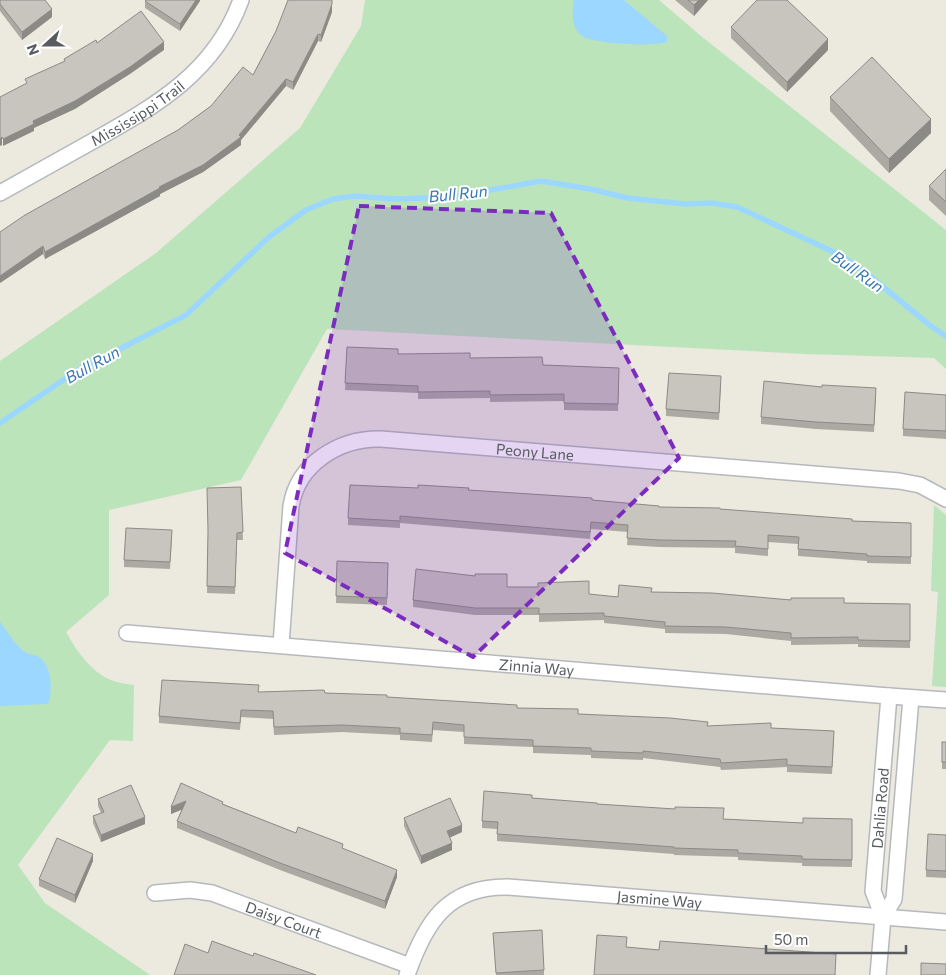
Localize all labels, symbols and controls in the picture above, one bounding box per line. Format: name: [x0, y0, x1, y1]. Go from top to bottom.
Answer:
north arrow: [20, 20, 70, 70]
text: N: [23, 42, 42, 58]
street label: Mississippi Trail: [88, 76, 188, 149]
water label: Bull Run: [428, 180, 488, 206]
water label: Bull Run: [828, 246, 888, 296]
water label: Bull Run: [62, 341, 122, 387]
street label: Peony Lane: [495, 439, 575, 464]
street label: Zinnia Way: [498, 655, 575, 679]
street label: Dahlia Road: [868, 767, 892, 849]
street label: Jasmine Way: [616, 887, 703, 911]
street label: Daisy Court: [243, 897, 325, 942]
scale bar: [766, 922, 906, 954]
text: 50 m: [774, 930, 808, 948]

